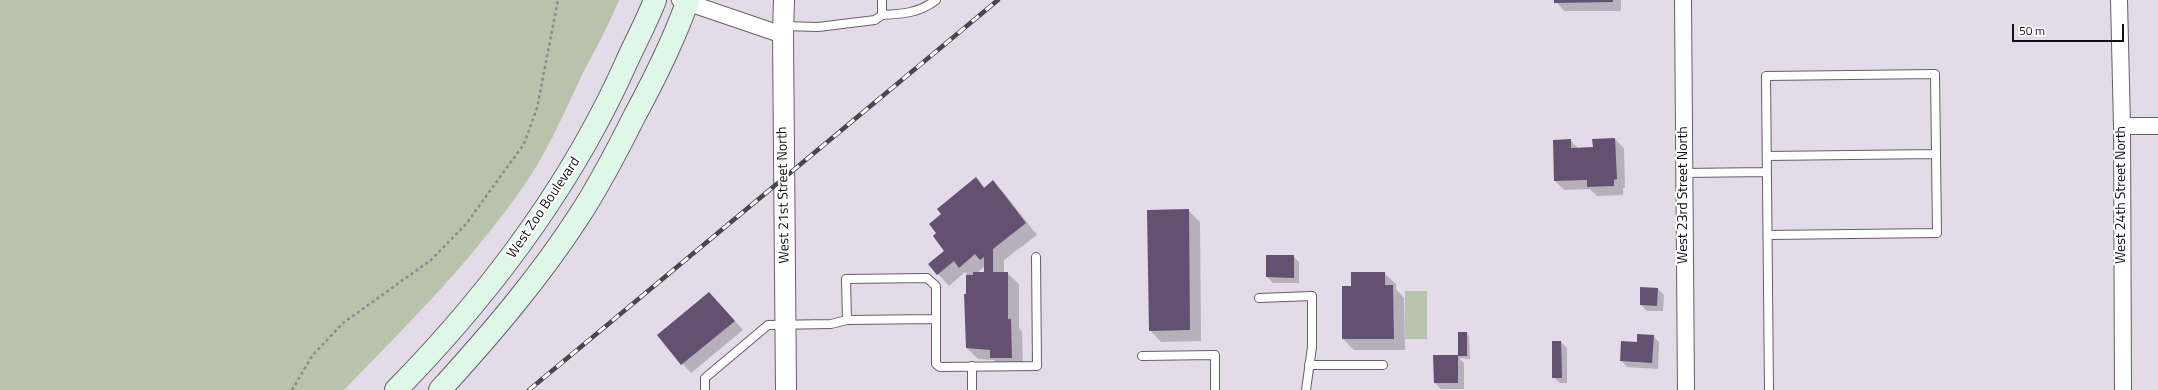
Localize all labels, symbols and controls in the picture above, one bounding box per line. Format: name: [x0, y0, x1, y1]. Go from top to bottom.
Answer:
scale bar: [2014, 16, 2126, 42]
text: 50 m: [2019, 21, 2045, 40]
street label: West 21st Street North: [774, 126, 794, 264]
street label: West 23rd Street North: [1676, 126, 1692, 264]
street label: West 24th Street North: [2114, 126, 2130, 264]
street label: West Zoo Boulevard: [504, 154, 584, 262]

